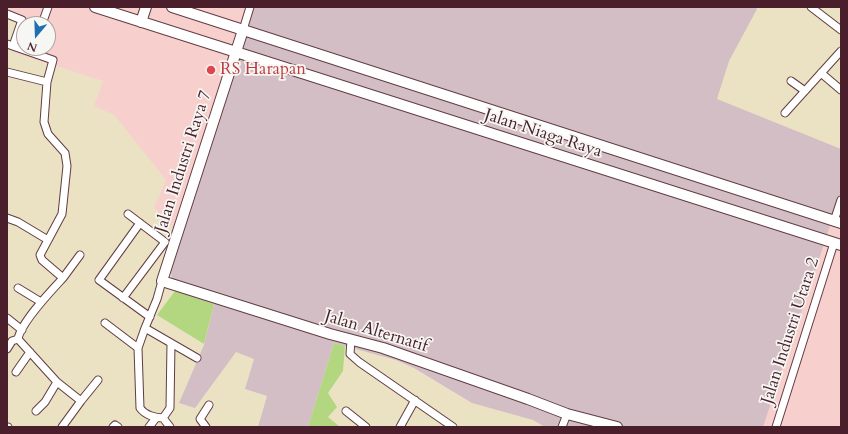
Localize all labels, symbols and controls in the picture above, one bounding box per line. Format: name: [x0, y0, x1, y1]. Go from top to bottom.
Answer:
north arrow: [16, 16, 56, 56]
text: N: [25, 38, 39, 56]
place label: RS Harapan: [220, 60, 306, 80]
marker: RS Harapan: [205, 64, 217, 76]
street label: Jalan Industri Raya 7: [151, 88, 217, 236]
street label: Jalan Niaga Raya: [482, 105, 604, 163]
street label: Jalan Industri Utara 2: [758, 255, 824, 407]
street label: Jalan Alternatif: [322, 307, 430, 357]

